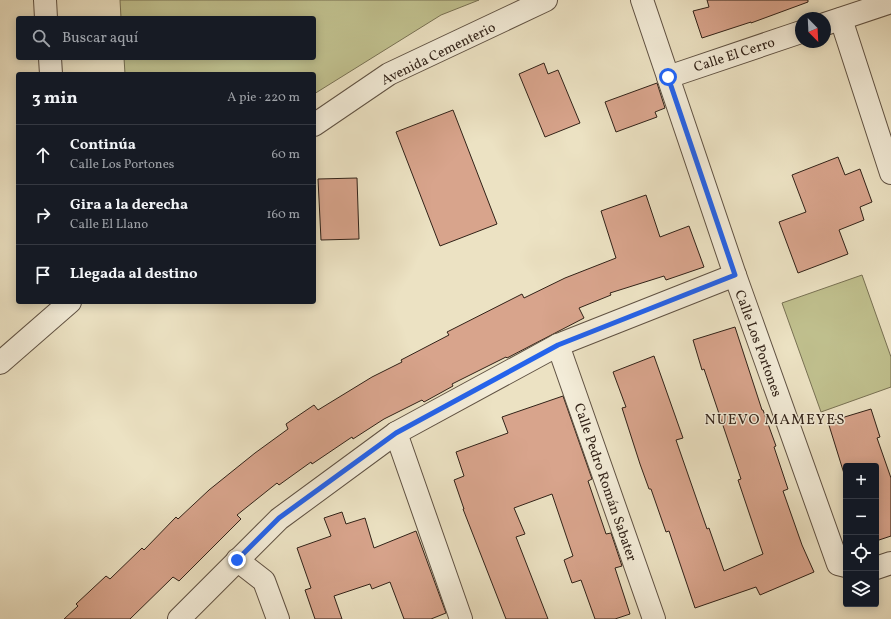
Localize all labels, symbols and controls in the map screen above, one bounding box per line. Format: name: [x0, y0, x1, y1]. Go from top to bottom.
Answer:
north arrow: [795, 12, 831, 48]
search box: [16, 16, 316, 60]
street label: Avenida Cementerio: [378, 18, 499, 90]
icon: search: [30, 27, 52, 49]
text: Buscar aquí: [62, 28, 138, 49]
street label: Calle El Cerro: [691, 33, 777, 77]
route start: [659, 68, 677, 86]
text: 3 min: [32, 87, 78, 110]
text: A pie · 220 m: [227, 89, 300, 107]
text: Continúa: [70, 135, 136, 156]
icon: ahead: [32, 144, 54, 166]
text: 60 m: [272, 146, 300, 164]
text: Calle Los Portones: [70, 156, 174, 174]
text: Gira a la derecha: [70, 195, 188, 216]
icon: right: [32, 204, 54, 226]
text: 160 m: [266, 206, 300, 224]
text: Calle El Llano: [70, 216, 148, 234]
icon: arrive: [32, 264, 54, 286]
text: Llegada al destino: [70, 264, 198, 285]
street label: Calle Los Portones: [729, 287, 786, 400]
street label: Calle Pedro Román Sabater: [569, 401, 641, 564]
district label: NUEVO MAMEYES: [705, 410, 845, 431]
map controls: [843, 463, 879, 607]
button: +: [843, 463, 879, 499]
button: −: [843, 499, 879, 535]
button: locate: [843, 535, 879, 571]
route end: [228, 551, 246, 569]
button: layers: [843, 571, 879, 607]

